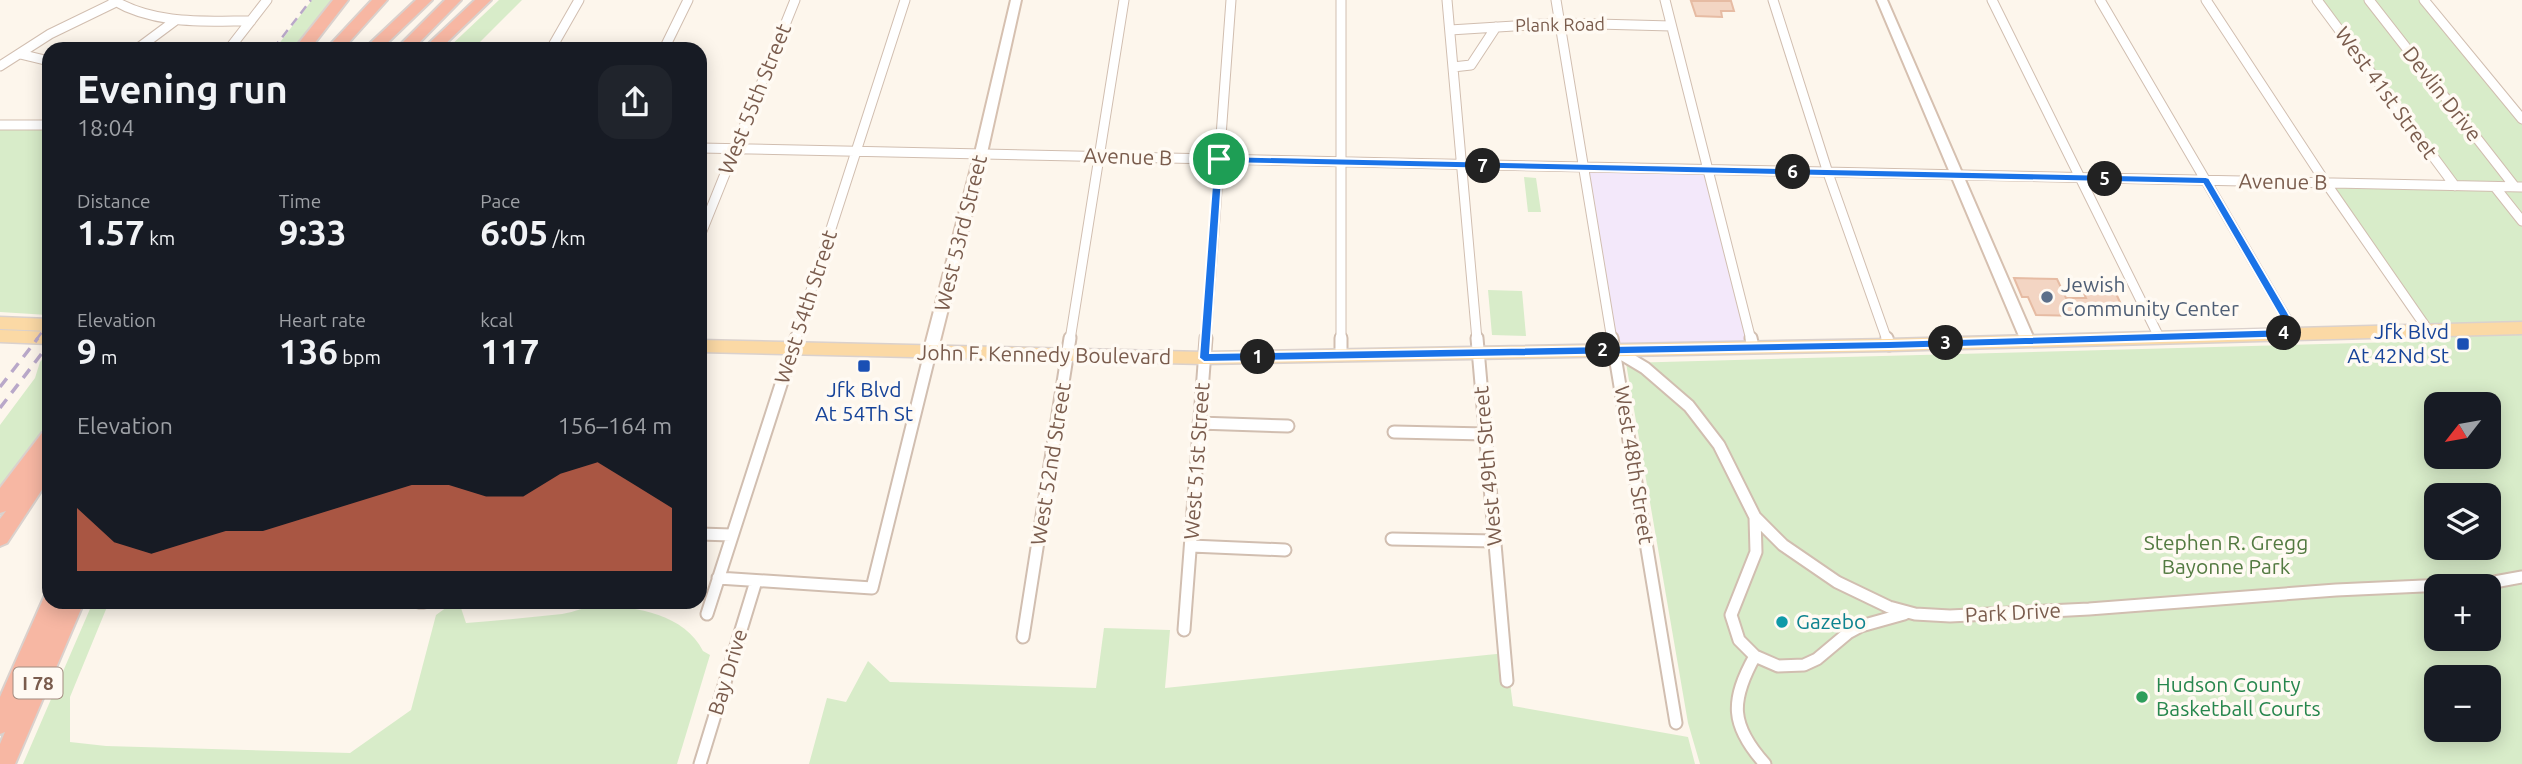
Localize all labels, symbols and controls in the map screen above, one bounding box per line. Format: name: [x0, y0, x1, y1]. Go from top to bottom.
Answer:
street label: Plank Road: [1515, 13, 1605, 35]
street label: West 55th Street: [713, 20, 795, 177]
street label: West 41st Street: [2331, 22, 2443, 163]
street label: Devlin Drive: [2398, 41, 2487, 146]
button: share: [598, 65, 672, 139]
text: Evening run: [77, 68, 288, 110]
text: 18:04: [77, 115, 135, 140]
pin: [1189, 129, 1249, 189]
icon: arrive: [1200, 140, 1238, 178]
street label: Avenue B: [1083, 142, 1173, 170]
pin: 7: [1466, 148, 1500, 184]
street label: West 53rd Street: [929, 152, 991, 313]
text: 7: [1477, 154, 1488, 176]
pin: 6: [1776, 154, 1811, 190]
text: 6: [1787, 160, 1798, 182]
pin: 5: [2088, 162, 2122, 196]
text: 5: [2099, 167, 2110, 189]
street label: Avenue B: [2238, 168, 2328, 194]
text: Distance: [77, 190, 151, 212]
text: Time: [279, 190, 321, 212]
text: Pace: [480, 190, 521, 212]
text: 1.57: [77, 212, 145, 252]
text: 9:33: [279, 212, 347, 252]
text: 6:05: [480, 212, 548, 252]
text: km: [145, 227, 175, 249]
text: /km: [548, 227, 586, 249]
street label: West 54th Street: [769, 227, 841, 387]
place label: Jewish Community Center: [2061, 272, 2239, 320]
marker: Jewish Community Center: [2039, 289, 2055, 305]
text: Elevation: [77, 309, 156, 331]
text: Heart rate: [279, 309, 366, 331]
text: kcal: [480, 309, 513, 331]
pin: 4: [2266, 316, 2302, 350]
place label: Jfk Blvd At 42Nd St: [2347, 319, 2449, 367]
text: 4: [2278, 321, 2289, 343]
pin: 3: [1928, 326, 1964, 360]
text: 9: [77, 331, 97, 371]
text: 136: [279, 331, 338, 371]
text: 117: [480, 331, 540, 371]
text: 3: [1940, 331, 1951, 353]
pin: 2: [1586, 332, 1620, 368]
marker: Jfk Blvd At 42Nd St: [2455, 336, 2471, 352]
text: 2: [1597, 338, 1608, 360]
street label: John F. Kennedy Boulevard: [917, 340, 1171, 368]
pin: 1: [1240, 340, 1276, 374]
text: 1: [1252, 345, 1263, 367]
text: m: [97, 346, 118, 368]
text: bpm: [338, 346, 381, 368]
marker: Jfk Blvd At 54Th St: [856, 358, 872, 374]
place label: Jfk Blvd At 54Th St: [815, 377, 913, 425]
street label: West 52nd Street: [1025, 381, 1075, 547]
street label: West 51st Street: [1179, 382, 1213, 540]
street label: West 48th Street: [1611, 384, 1659, 546]
street label: West 49th Street: [1468, 385, 1506, 547]
north arrow: [2424, 392, 2501, 469]
map controls: [2424, 392, 2501, 742]
text: Elevation: [77, 413, 173, 438]
text: 156–164 m: [558, 413, 672, 438]
button: layers: [2424, 483, 2501, 560]
park label: Stephen R. Gregg Bayonne Park: [2144, 530, 2308, 578]
button: +: [2424, 574, 2501, 651]
street label: Park Drive: [1964, 598, 2062, 627]
place label: Gazebo: [1796, 609, 1866, 633]
marker: Gazebo: [1774, 614, 1790, 630]
street label: Bay Drive: [703, 626, 751, 718]
button: −: [2424, 665, 2501, 742]
road number: I 78: [14, 668, 62, 698]
place label: Hudson County Basketball Courts: [2156, 672, 2321, 720]
marker: Hudson County Basketball Courts: [2134, 689, 2150, 705]

